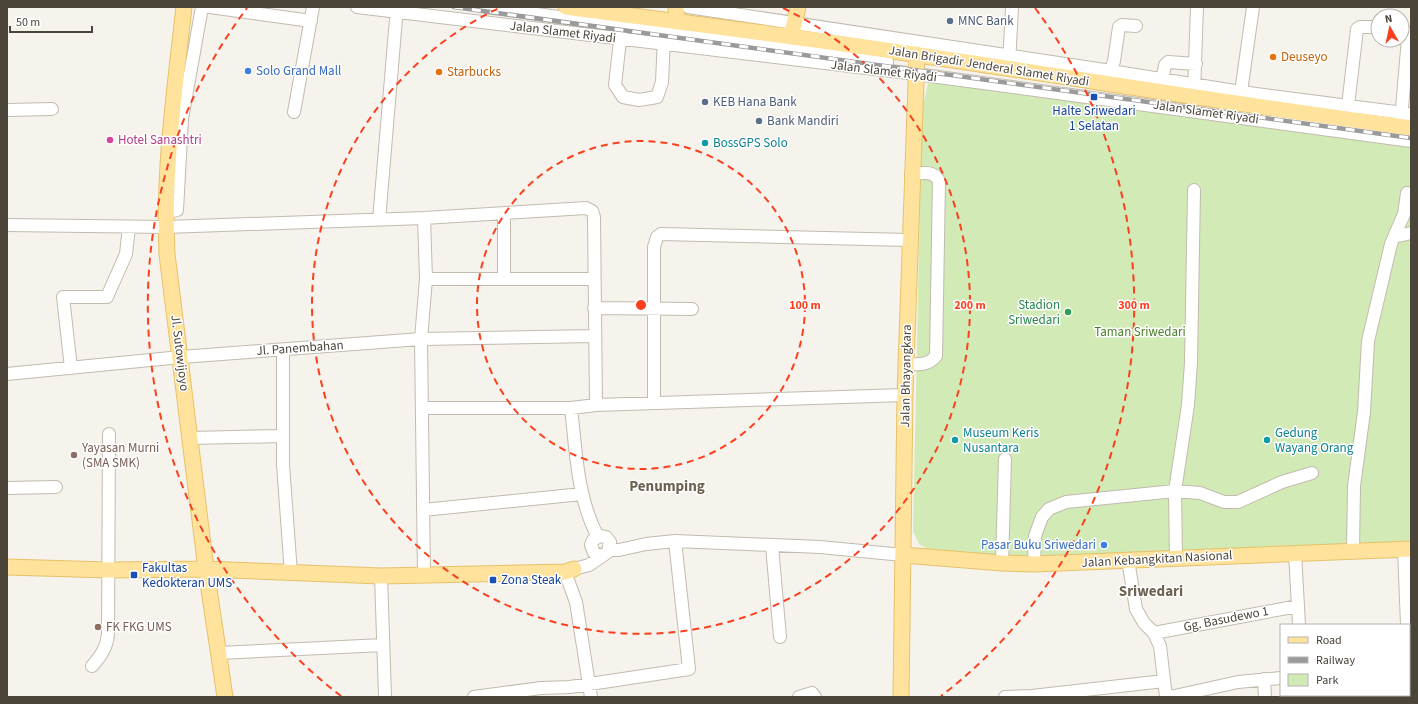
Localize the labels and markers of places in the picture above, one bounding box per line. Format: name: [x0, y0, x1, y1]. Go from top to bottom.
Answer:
place label: MNC Bank: [958, 12, 1014, 30]
marker: MNC Bank: [945, 16, 955, 26]
place label: Deuseyo: [1281, 48, 1328, 66]
marker: Deuseyo: [1268, 52, 1278, 62]
place label: Solo Grand Mall: [256, 62, 341, 80]
place label: Starbucks: [447, 63, 501, 81]
marker: Solo Grand Mall: [243, 66, 253, 76]
marker: Starbucks: [434, 67, 444, 77]
marker: Halte Sriwedari 1 Selatan: [1089, 92, 1099, 102]
place label: KEB Hana Bank: [713, 93, 797, 111]
marker: KEB Hana Bank: [700, 97, 710, 107]
place label: Halte Sriwedari 1 Selatan: [1052, 102, 1136, 135]
place label: Bank Mandiri: [767, 112, 839, 130]
marker: Bank Mandiri: [754, 116, 764, 126]
place label: Hotel Sanashtri: [118, 131, 202, 149]
place label: BossGPS Solo: [713, 134, 788, 152]
marker: Hotel Sanashtri: [105, 135, 115, 145]
marker: BossGPS Solo: [700, 138, 710, 148]
place label: Stadion Sriwedari: [1008, 296, 1060, 329]
centre of rings: [634, 298, 648, 312]
marker: Stadion Sriwedari: [1063, 307, 1073, 317]
place label: Museum Keris Nusantara: [963, 424, 1039, 457]
place label: Gedung Wayang Orang: [1275, 424, 1354, 457]
marker: Museum Keris Nusantara: [950, 435, 960, 445]
marker: Gedung Wayang Orang: [1262, 435, 1272, 445]
place label: Yayasan Murni (SMA SMK): [81, 439, 159, 472]
marker: Yayasan Murni (SMA SMK): [69, 450, 79, 460]
place label: Pasar Buku Sriwedari: [981, 536, 1096, 554]
marker: Pasar Buku Sriwedari: [1099, 540, 1109, 550]
place label: Fakultas Kedokteran UMS: [142, 559, 232, 592]
marker: Fakultas Kedokteran UMS: [129, 570, 139, 580]
place label: Zona Steak: [501, 571, 562, 589]
marker: Zona Steak: [488, 575, 498, 585]
place label: FK FKG UMS: [106, 618, 172, 636]
marker: FK FKG UMS: [93, 622, 103, 632]

